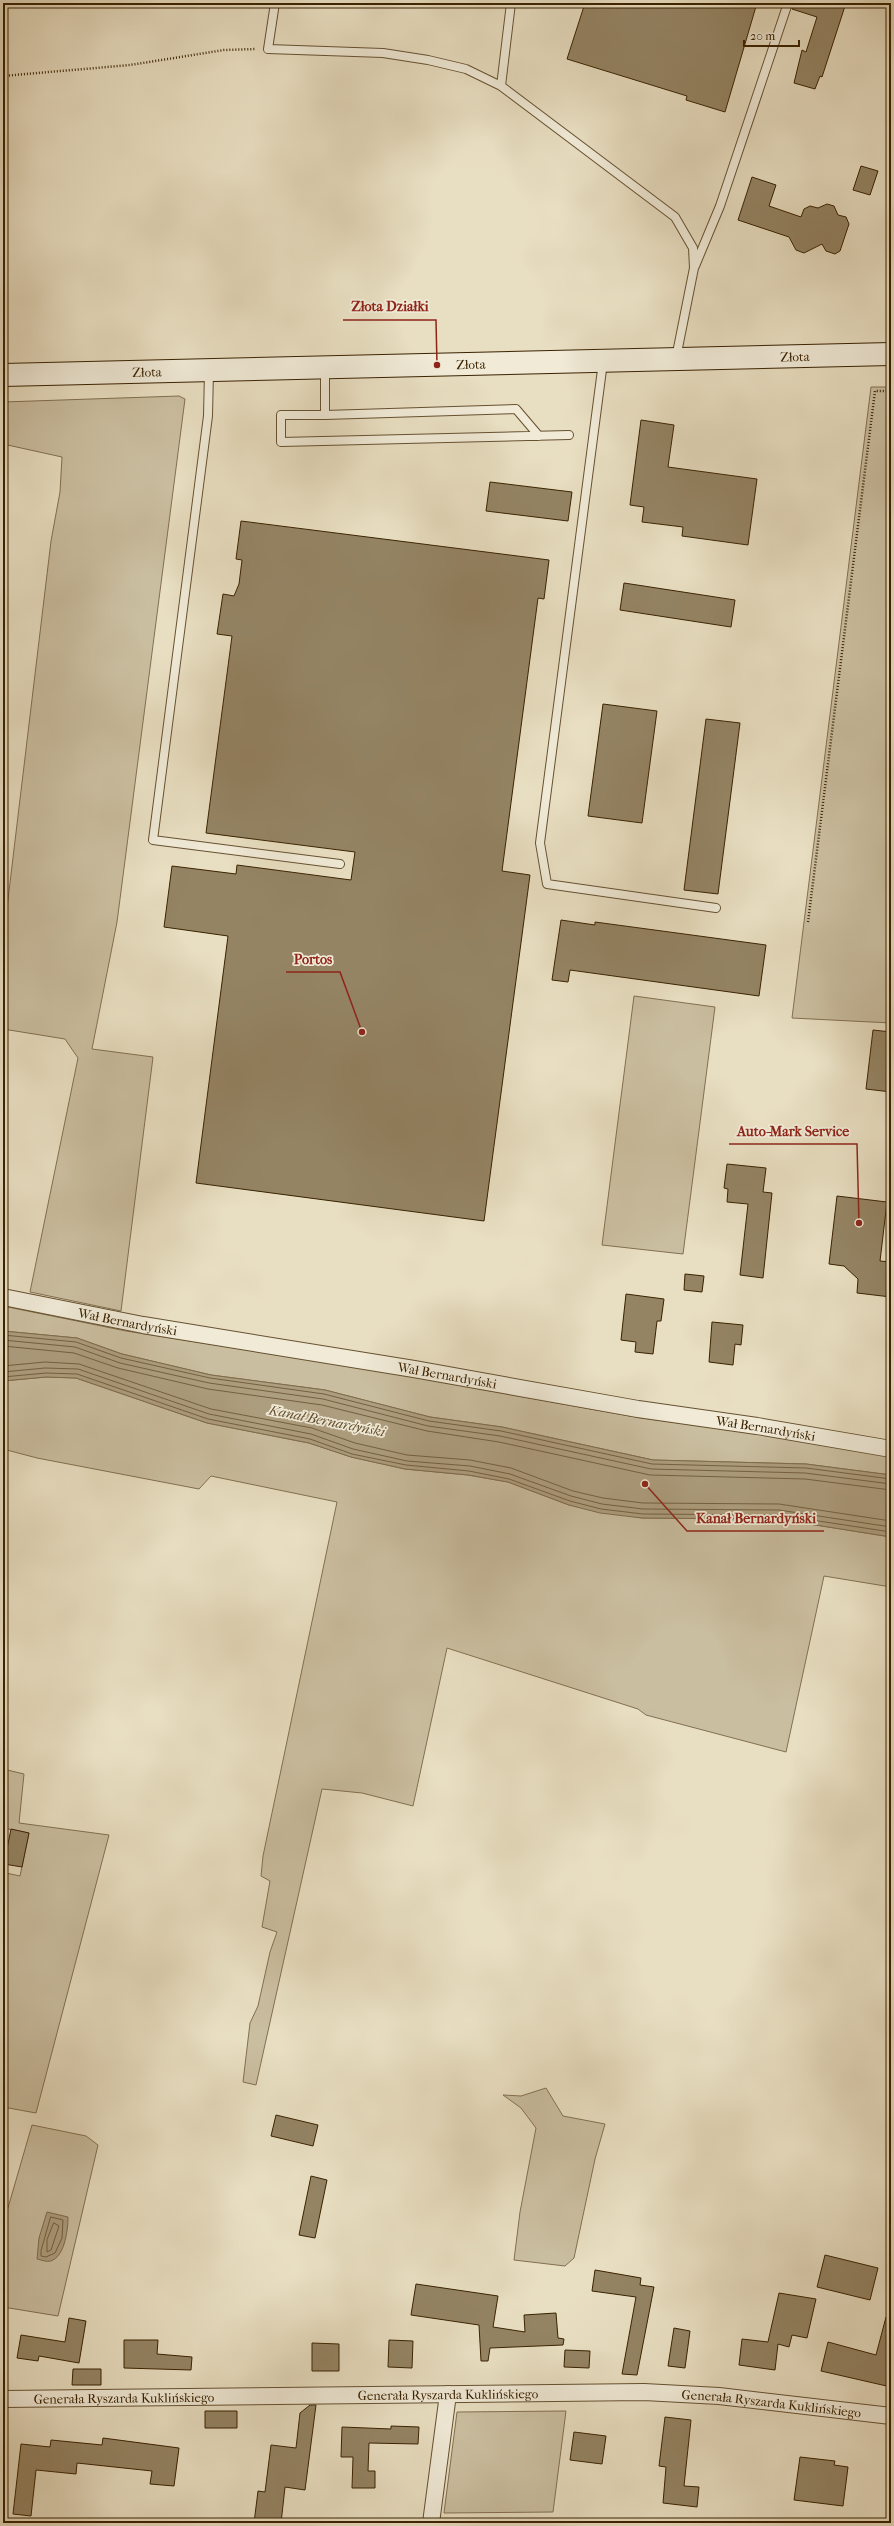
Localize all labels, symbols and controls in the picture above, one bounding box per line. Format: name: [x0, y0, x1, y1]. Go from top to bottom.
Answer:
scale bar: [744, 22, 799, 48]
text: 20 m: [750, 29, 775, 43]
callout: Złota Działki: [343, 294, 436, 320]
text: Złota Działki: [351, 298, 430, 315]
street label: Złota: [780, 348, 811, 364]
street label: Złota: [456, 356, 487, 372]
street label: Złota: [132, 364, 163, 379]
callout: Portos: [286, 946, 340, 972]
text: Portos: [294, 951, 333, 968]
callout: Auto-Mark Service: [729, 1118, 857, 1144]
text: Auto-Mark Service: [736, 1123, 849, 1140]
street label: Wał Bernardyński: [76, 1305, 178, 1338]
street label: Wał Bernardyński: [396, 1359, 498, 1391]
water label: Kanał Bernardyński: [267, 1401, 387, 1441]
street label: Wał Bernardyński: [714, 1413, 817, 1443]
callout: Kanał Bernardyński: [687, 1505, 824, 1531]
text: Kanał Bernardyński: [696, 1510, 817, 1527]
street label: Generała Ryszarda Kuklińskiego: [358, 2386, 539, 2403]
street label: Generała Ryszarda Kuklińskiego: [681, 2387, 863, 2420]
street label: Generała Ryszarda Kuklińskiego: [34, 2389, 215, 2406]

